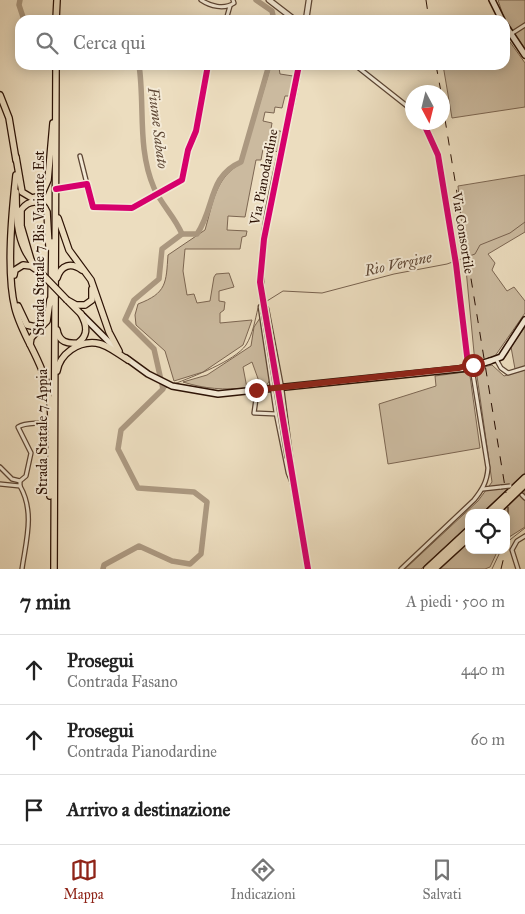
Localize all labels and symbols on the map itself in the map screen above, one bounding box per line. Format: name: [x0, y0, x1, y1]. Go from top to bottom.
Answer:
water label: Fiume Sabato: [144, 85, 172, 170]
north arrow: [405, 85, 450, 130]
street label: Via Pianodardine: [246, 127, 282, 227]
street label: Strada Statale 7 Bis Variante Est: [31, 150, 48, 336]
street label: Via Consortile: [448, 190, 478, 275]
water label: Rio Vergine: [362, 248, 434, 280]
route start: [462, 354, 485, 377]
street label: Strada Statale 7 Appia: [34, 369, 51, 495]
route end: [245, 379, 268, 402]

